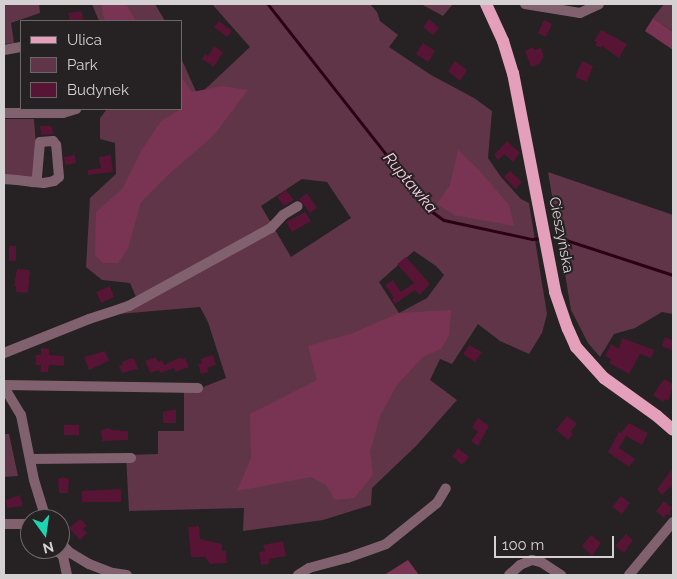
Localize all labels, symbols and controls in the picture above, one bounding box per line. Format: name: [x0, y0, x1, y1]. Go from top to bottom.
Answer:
legend: [20, 20, 182, 110]
text: Ulica: [67, 31, 102, 49]
text: Park: [67, 56, 98, 74]
text: Budynek: [67, 81, 129, 99]
water label: Ruptawka: [379, 149, 441, 217]
street label: Cieszyńska: [545, 195, 577, 275]
north arrow: [20, 509, 70, 559]
scale bar: [497, 526, 617, 558]
text: 100 m: [502, 536, 544, 554]
text: N: [41, 539, 56, 557]

